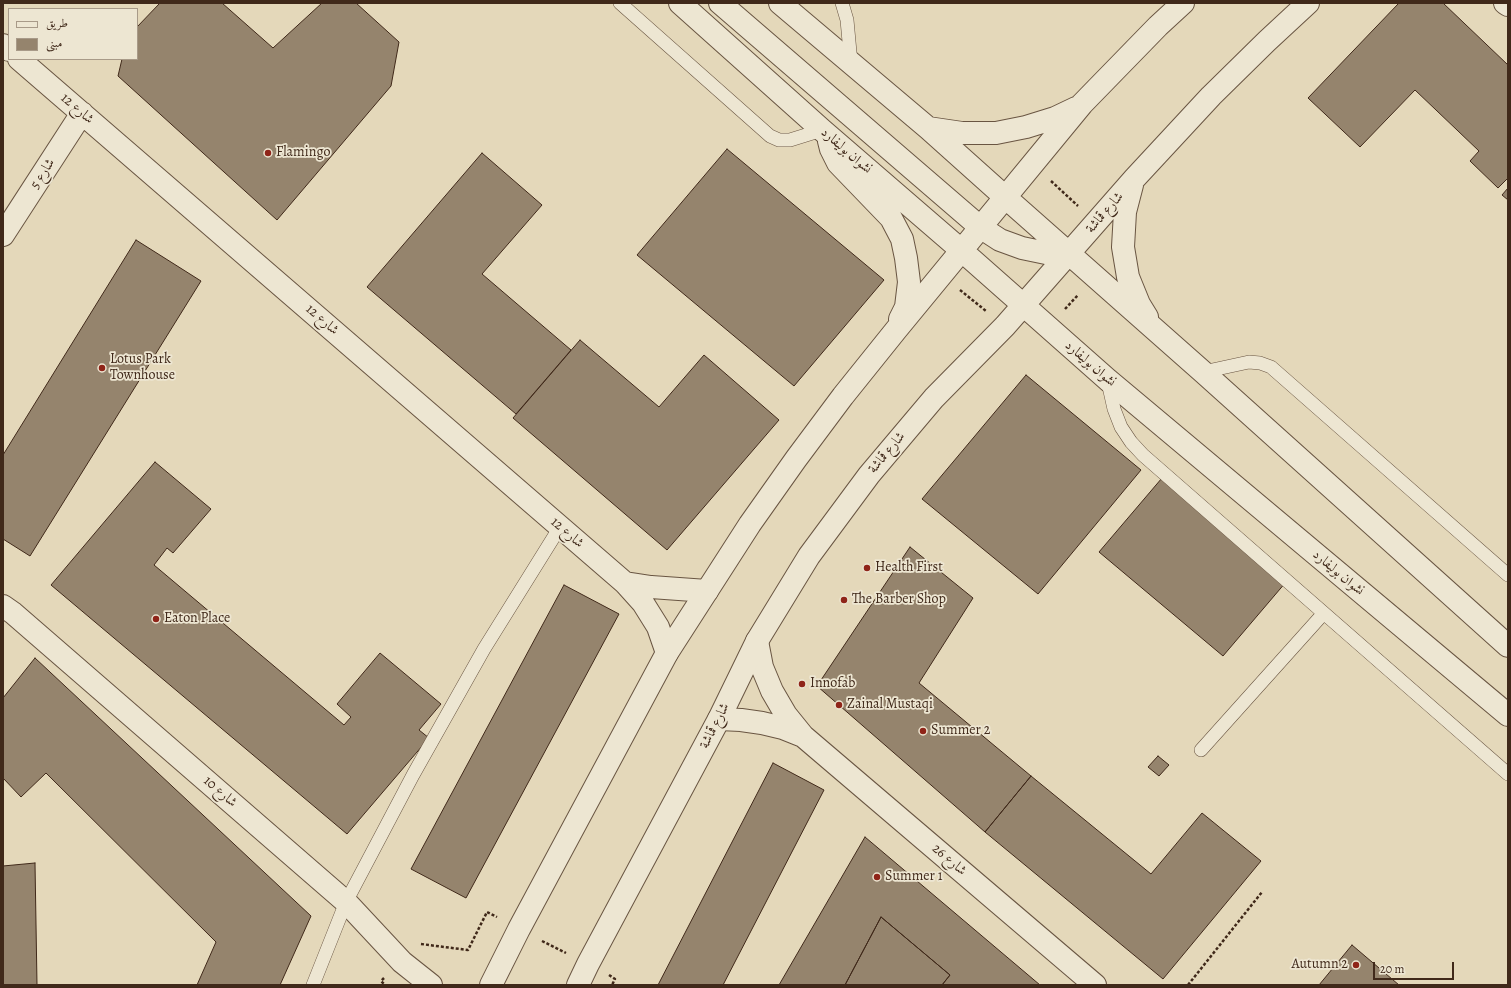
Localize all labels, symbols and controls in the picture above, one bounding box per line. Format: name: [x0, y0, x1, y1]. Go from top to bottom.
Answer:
legend: [8, 8, 138, 60]
text: طريق: [46, 15, 68, 31]
text: مبنى: [46, 35, 62, 51]
street label: شارع 12: [57, 90, 97, 128]
street label: نشوان بوليفارد: [817, 124, 875, 178]
place label: Flamingo: [276, 145, 330, 161]
marker: Flamingo: [263, 148, 273, 158]
street label: شارع 5: [27, 156, 59, 192]
street label: شارع قماشة: [1083, 189, 1127, 237]
street label: شارع 12: [302, 301, 342, 339]
street label: نشوان بوليفارد: [1061, 337, 1119, 391]
place label: Lotus Park Townhouse: [110, 352, 175, 384]
marker: Lotus Park Townhouse: [97, 363, 107, 373]
street label: شارع قماشة: [865, 429, 909, 477]
street label: شارع 12: [547, 514, 587, 552]
street label: نشوان بوليفارد: [1309, 547, 1367, 599]
place label: Health First: [875, 560, 943, 576]
marker: Health First: [862, 563, 872, 573]
place label: The Barber Shop: [852, 592, 946, 608]
marker: The Barber Shop: [839, 595, 849, 605]
place label: Eaton Place: [164, 611, 230, 627]
marker: Eaton Place: [151, 614, 161, 624]
place label: Innofab: [810, 676, 855, 692]
marker: Innofab: [797, 679, 807, 689]
place label: Zainal Mustaqi: [847, 697, 933, 713]
street label: شارع قماشة: [696, 700, 734, 752]
marker: Zainal Mustaqi: [834, 700, 844, 710]
place label: Summer 2: [931, 723, 990, 739]
marker: Summer 2: [918, 726, 928, 736]
street label: شارع 10: [200, 773, 240, 811]
street label: شارع 26: [928, 840, 970, 880]
place label: Summer 1: [885, 869, 942, 885]
marker: Summer 1: [872, 872, 882, 882]
scale bar: [1375, 954, 1456, 980]
place label: Autumn 2: [1292, 957, 1348, 973]
marker: Autumn 2: [1351, 960, 1361, 970]
text: 20 m: [1380, 961, 1404, 977]

